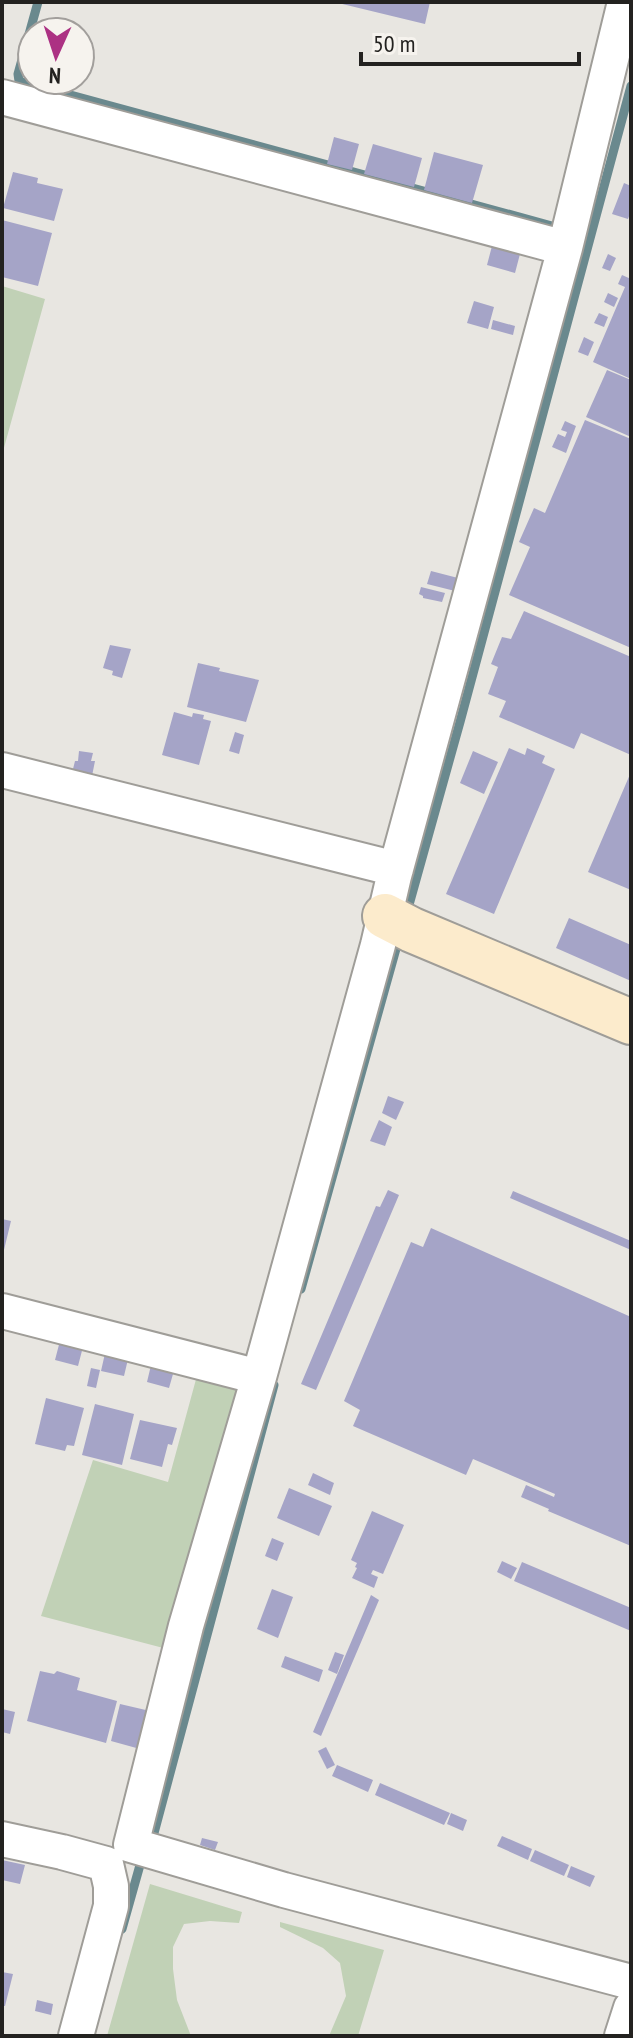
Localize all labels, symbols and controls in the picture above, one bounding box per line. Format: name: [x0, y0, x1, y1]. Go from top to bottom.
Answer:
north arrow: [16, 16, 96, 96]
scale bar: [361, 16, 579, 66]
text: 50 m: [373, 28, 415, 59]
text: N: [48, 62, 62, 90]

